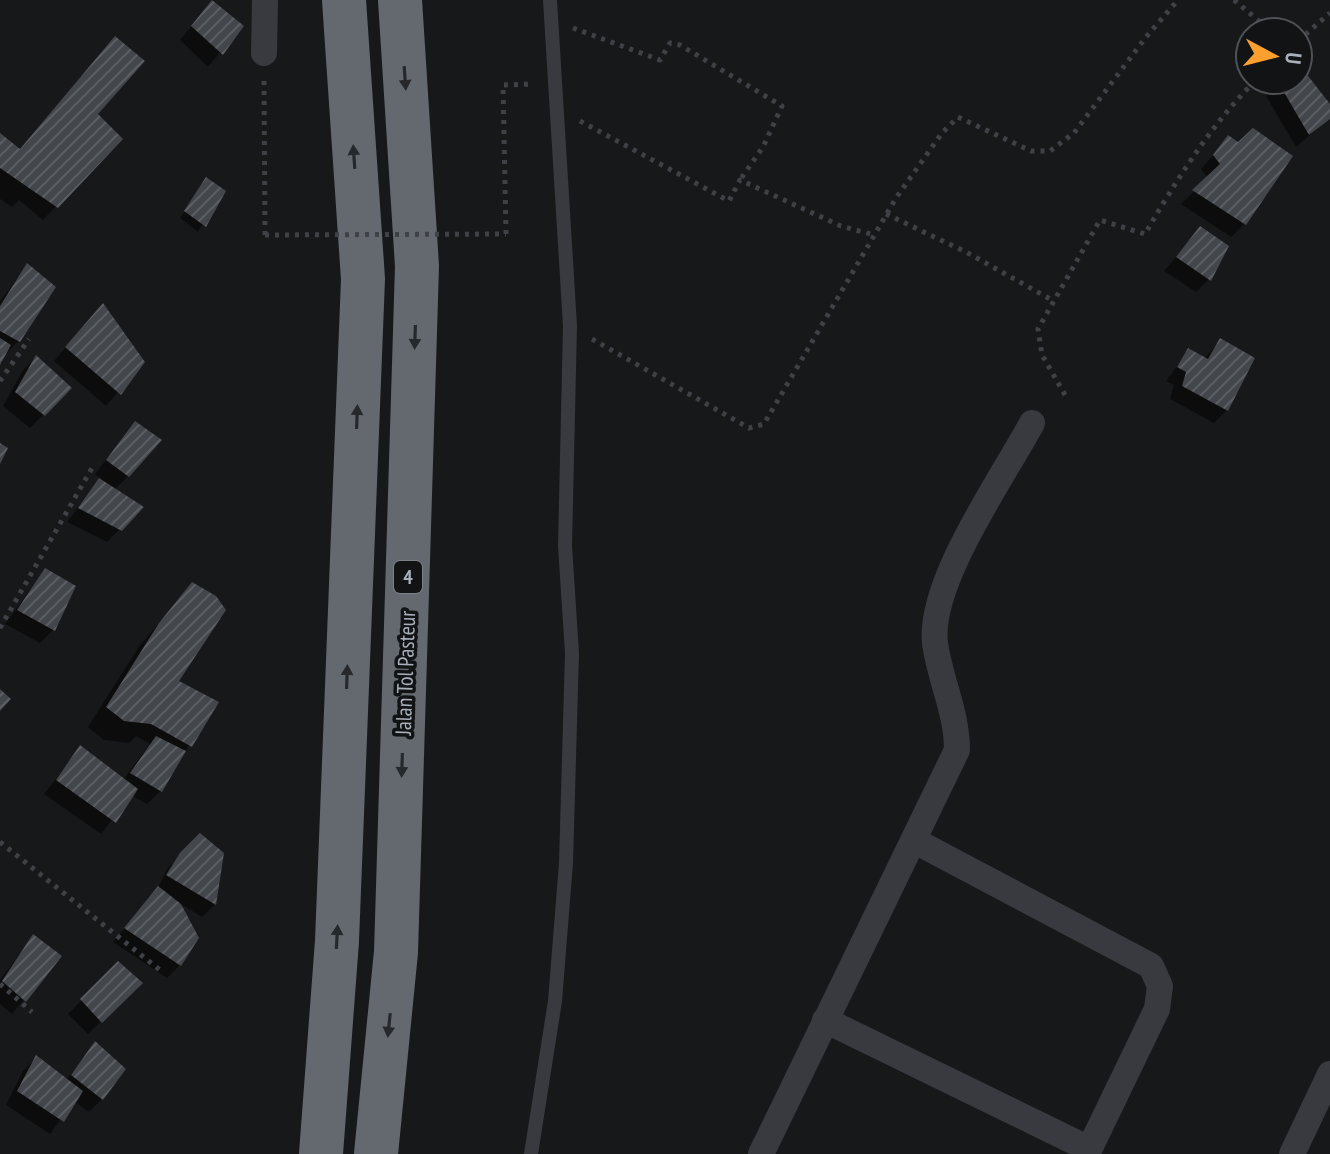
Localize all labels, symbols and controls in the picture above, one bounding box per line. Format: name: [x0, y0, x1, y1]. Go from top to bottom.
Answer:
north arrow: [1234, 16, 1314, 96]
text: U: [1279, 51, 1308, 66]
one-way arrow: [399, 66, 412, 91]
one-way arrow: [347, 144, 360, 169]
one-way arrow: [409, 325, 422, 350]
one-way arrow: [351, 404, 364, 429]
road number: 4: [394, 561, 422, 593]
street label: Jalan Tol Pasteur: [389, 610, 421, 737]
one-way arrow: [341, 664, 354, 689]
one-way arrow: [396, 753, 408, 778]
one-way arrow: [330, 924, 343, 949]
one-way arrow: [383, 1013, 396, 1038]

